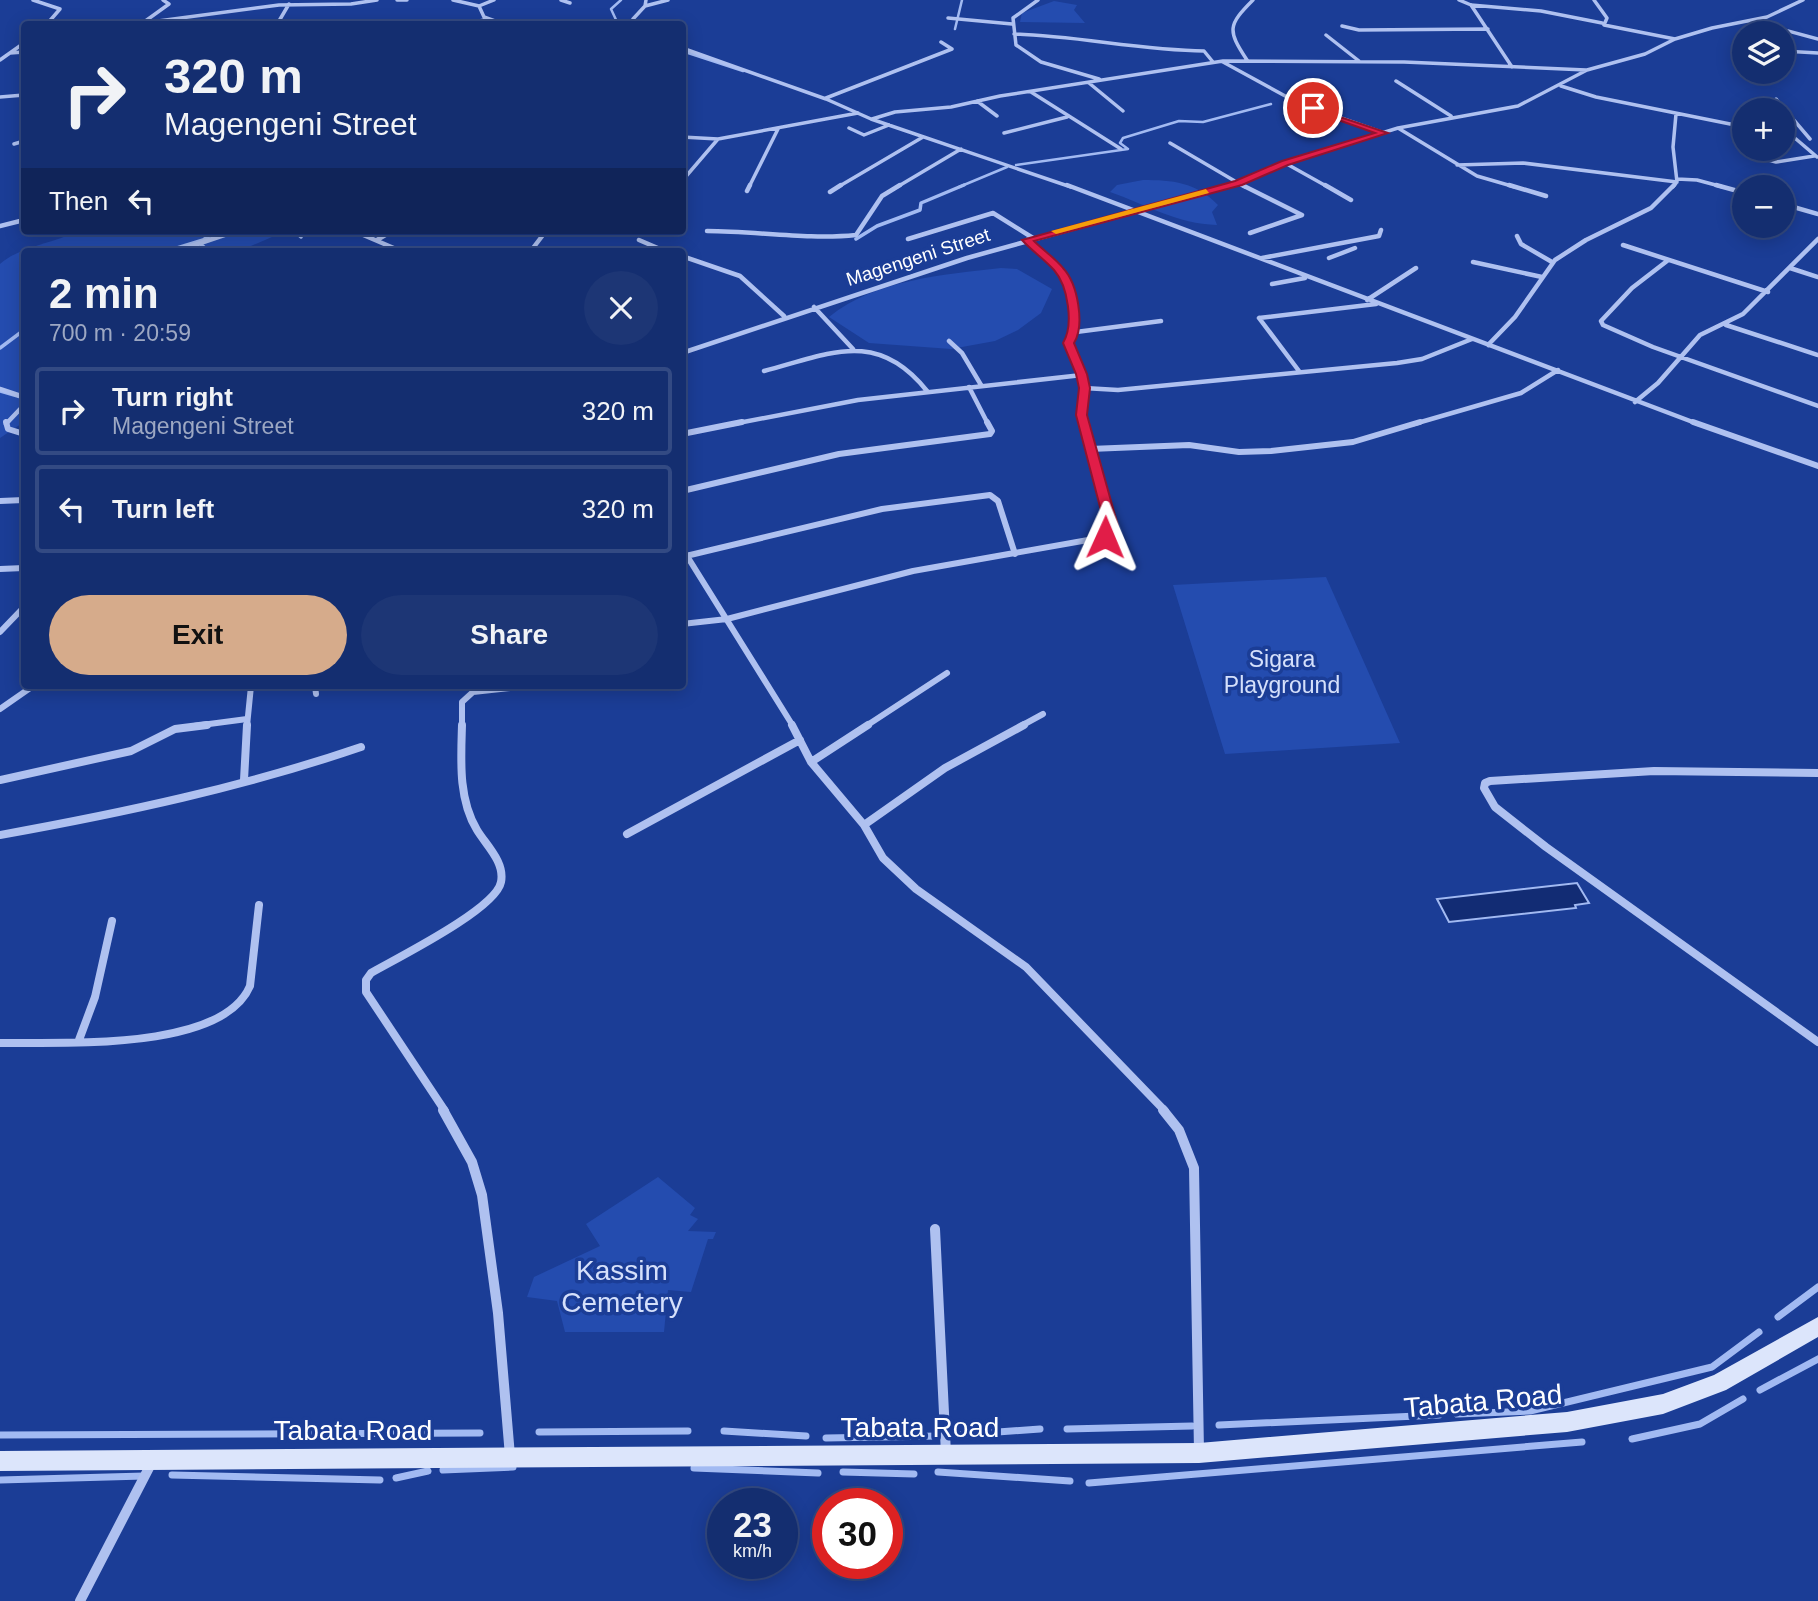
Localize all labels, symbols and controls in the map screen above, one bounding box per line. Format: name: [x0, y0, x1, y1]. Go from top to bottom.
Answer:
map controls: [1732, 21, 1795, 238]
button: layers: [1732, 21, 1795, 84]
icon: right: [49, 49, 140, 140]
text: 320 m: [164, 49, 303, 103]
pin: [1283, 78, 1343, 138]
icon: arrive: [1294, 89, 1332, 127]
button: +: [1732, 98, 1795, 161]
text: Magengeni Street: [164, 106, 417, 142]
button: −: [1732, 175, 1795, 238]
icon: left: [122, 182, 160, 220]
text: Then: [49, 186, 108, 216]
street label: Magengeni Street: [843, 224, 993, 290]
text: 2 min: [49, 270, 159, 317]
button: close: [584, 271, 658, 345]
text: 700 m · 20:59: [49, 320, 191, 346]
text: Turn right: [112, 382, 233, 412]
icon: right: [53, 392, 91, 430]
text: 320 m: [582, 396, 654, 426]
text: Magengeni Street: [112, 413, 294, 439]
icon: left: [53, 490, 91, 528]
text: Turn left: [112, 494, 214, 524]
text: 320 m: [582, 494, 654, 524]
position arrow: [1068, 500, 1142, 574]
button: Exit: [49, 595, 347, 675]
button: Share: [361, 595, 658, 675]
park label: Sigara Playground: [1224, 646, 1340, 698]
park label: Kassim Cemetery: [561, 1255, 683, 1318]
street label: Tabata Road: [1403, 1379, 1563, 1423]
street label: Tabata Road: [841, 1412, 999, 1443]
street label: Tabata Road: [274, 1415, 432, 1446]
speed limit sign: 30: [812, 1488, 903, 1579]
text: 23: [733, 1505, 772, 1544]
text: km/h: [733, 1541, 772, 1561]

